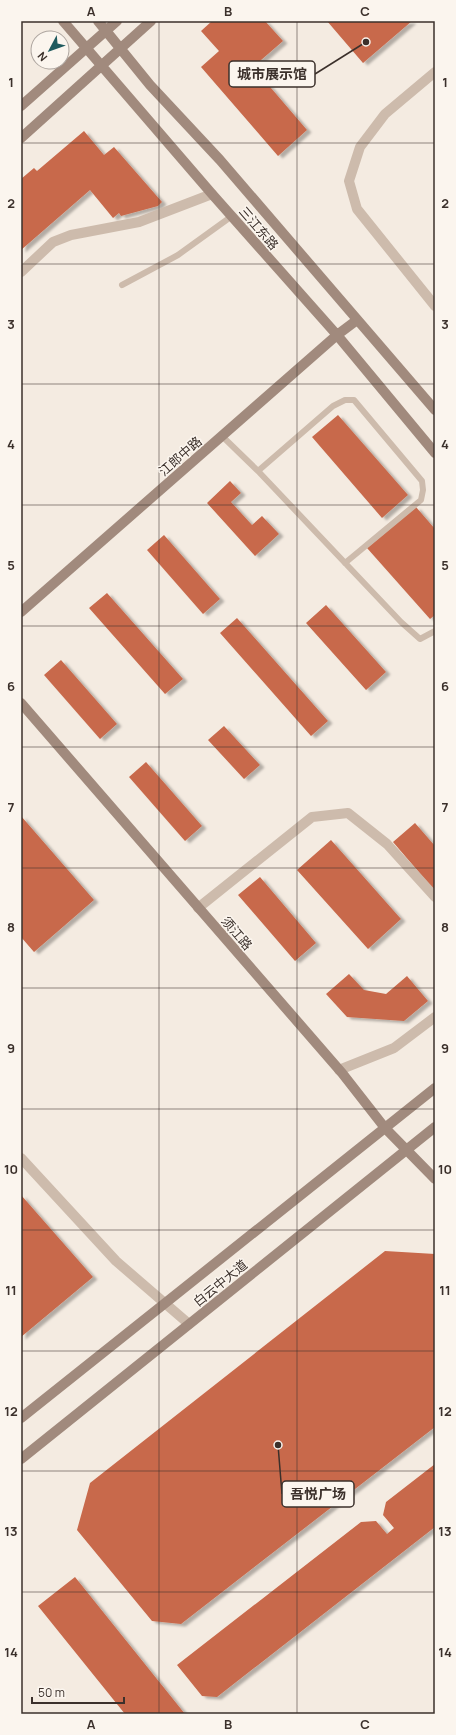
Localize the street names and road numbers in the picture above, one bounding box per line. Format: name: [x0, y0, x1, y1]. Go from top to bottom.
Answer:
street label: 三江东路: [235, 202, 283, 254]
street label: 江郎中路: [154, 432, 206, 480]
street label: 须江路: [217, 912, 257, 954]
street label: 白云中大道: [189, 1256, 251, 1310]

